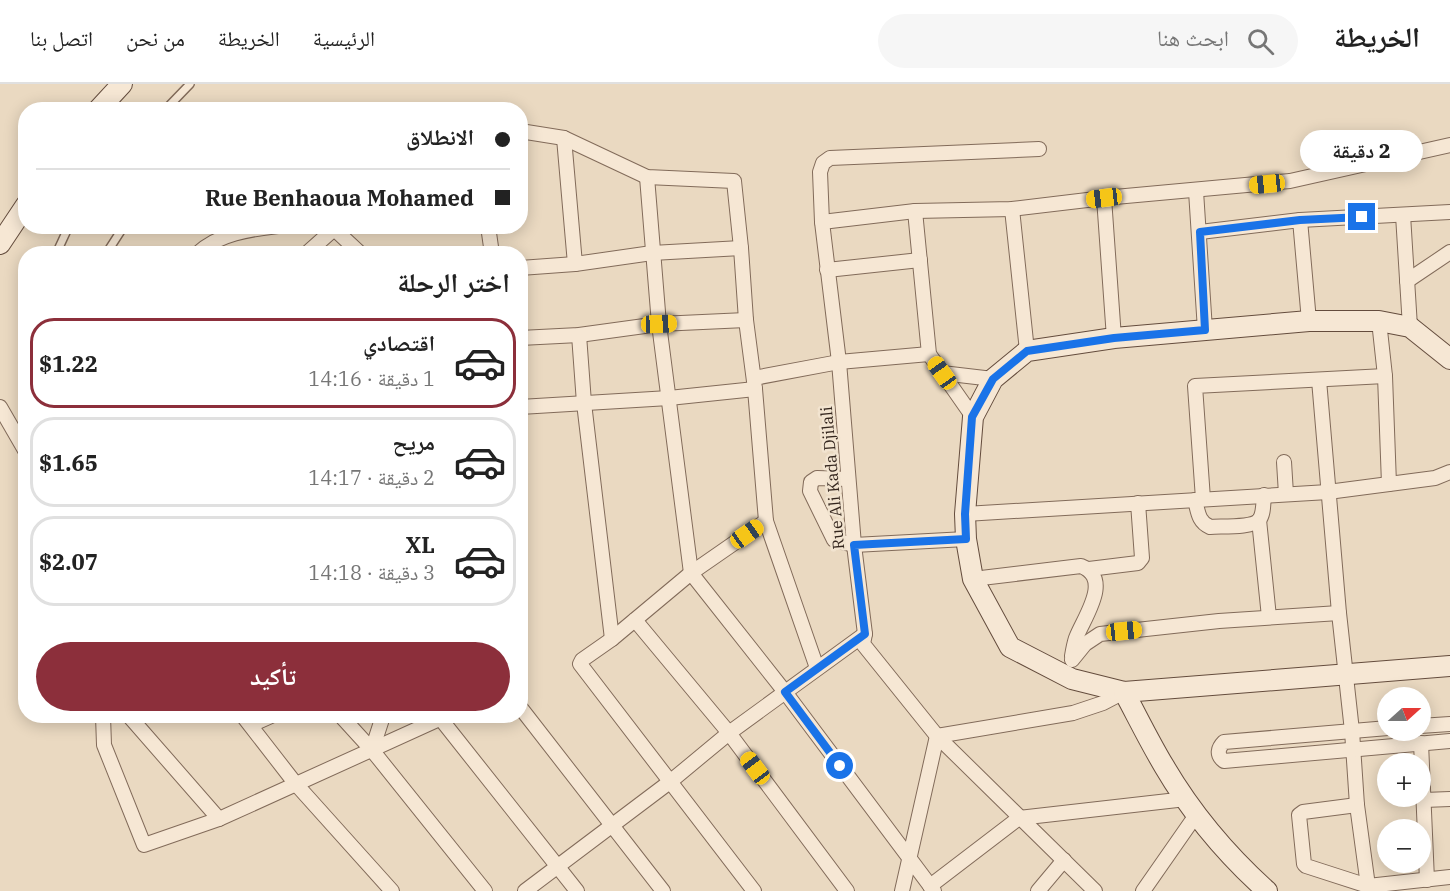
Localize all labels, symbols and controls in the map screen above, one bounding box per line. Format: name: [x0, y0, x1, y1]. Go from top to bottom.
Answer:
search box: [878, 14, 1298, 68]
text: الخريطة: [1334, 18, 1420, 55]
text: ابحث هنا: [1157, 23, 1229, 52]
text: اتصل بنا: [30, 24, 93, 52]
text: من نحن: [126, 24, 185, 52]
text: الخريطة: [218, 24, 280, 52]
text: الرئيسية: [313, 24, 375, 52]
icon: search: [1244, 25, 1277, 58]
text: الانطلاق: [406, 122, 474, 151]
callout: 2 دقيقة: [1300, 130, 1424, 172]
text: 2 دقيقة: [1332, 137, 1391, 164]
car: [1248, 173, 1286, 195]
text: Rue Benhaoua Mohamed: [205, 183, 474, 212]
car: [1085, 187, 1123, 209]
route end: [1348, 203, 1375, 230]
text: اختر الرحلة: [397, 264, 510, 299]
car: [641, 314, 677, 334]
text: اقتصادي: [363, 328, 435, 357]
icon: car: [453, 336, 507, 390]
text: $1.22: [39, 349, 98, 378]
car: [924, 353, 960, 393]
text: 1 دقيقة · 14:16: [308, 365, 435, 392]
street label: Rue Ali Kada Djilali: [816, 406, 848, 550]
text: مريح: [392, 427, 435, 456]
icon: car: [453, 435, 507, 489]
text: $1.65: [39, 448, 98, 477]
text: 2 دقيقة · 14:17: [308, 464, 435, 491]
car: [727, 516, 767, 552]
text: XL: [405, 530, 435, 559]
icon: car: [453, 534, 507, 588]
text: $2.07: [39, 547, 98, 576]
text: 3 دقيقة · 14:18: [308, 559, 435, 586]
car: [1105, 620, 1143, 642]
button: تأكيد: [36, 642, 510, 711]
north arrow: [1377, 687, 1431, 741]
map controls: [1377, 687, 1431, 873]
car: [737, 748, 773, 788]
route start: [826, 752, 853, 779]
button: +: [1377, 753, 1431, 807]
button: −: [1377, 819, 1431, 873]

